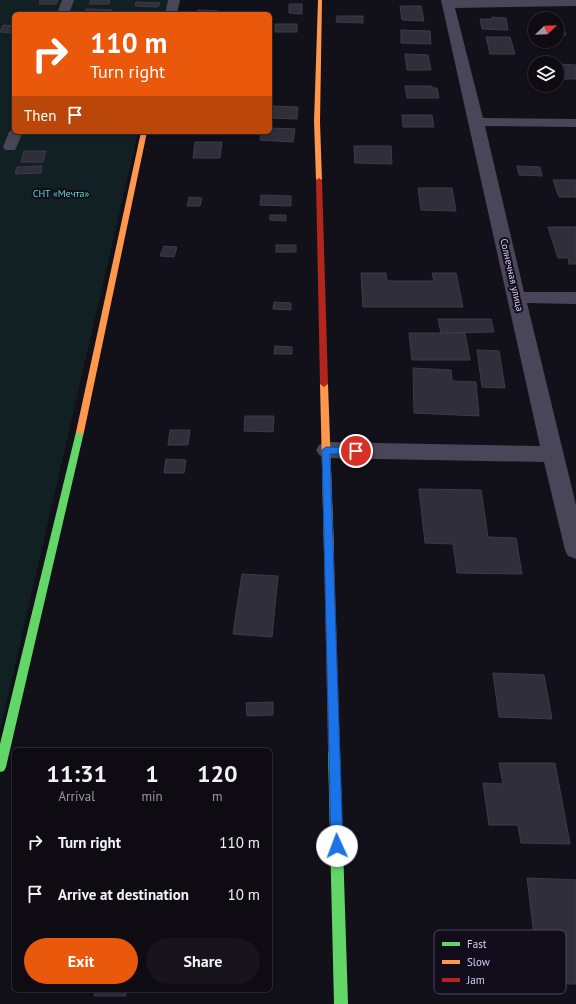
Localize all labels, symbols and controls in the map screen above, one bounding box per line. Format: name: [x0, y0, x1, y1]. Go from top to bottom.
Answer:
north arrow: [528, 12, 564, 48]
map controls: [528, 12, 564, 92]
text: 110 m: [90, 24, 167, 61]
icon: right: [24, 28, 76, 80]
button: layers: [528, 56, 564, 92]
text: Turn right: [90, 60, 165, 83]
icon: arrive: [64, 104, 86, 126]
text: Then: [24, 106, 56, 125]
park label: СНТ «Мечта»: [33, 187, 90, 200]
street label: Солнечная улица: [497, 237, 527, 313]
pin: [339, 434, 373, 468]
icon: arrive: [345, 440, 367, 462]
text: 11:31: [46, 758, 107, 789]
text: 1: [145, 758, 159, 789]
text: 120: [197, 758, 238, 789]
text: Arrival: [59, 788, 95, 805]
text: min: [141, 788, 163, 805]
text: m: [212, 788, 223, 805]
position arrow: [316, 825, 358, 867]
icon: right: [24, 831, 46, 853]
text: Turn right: [58, 833, 121, 852]
text: 110 m: [219, 833, 260, 852]
icon: arrive: [24, 883, 46, 905]
text: Arrive at destination: [58, 885, 189, 904]
text: 10 m: [227, 885, 260, 904]
legend: [434, 930, 566, 994]
text: Fast: [467, 937, 487, 951]
button: Exit: [24, 938, 138, 984]
button: Share: [146, 938, 260, 984]
text: Slow: [467, 955, 490, 969]
text: Jam: [466, 973, 485, 987]

